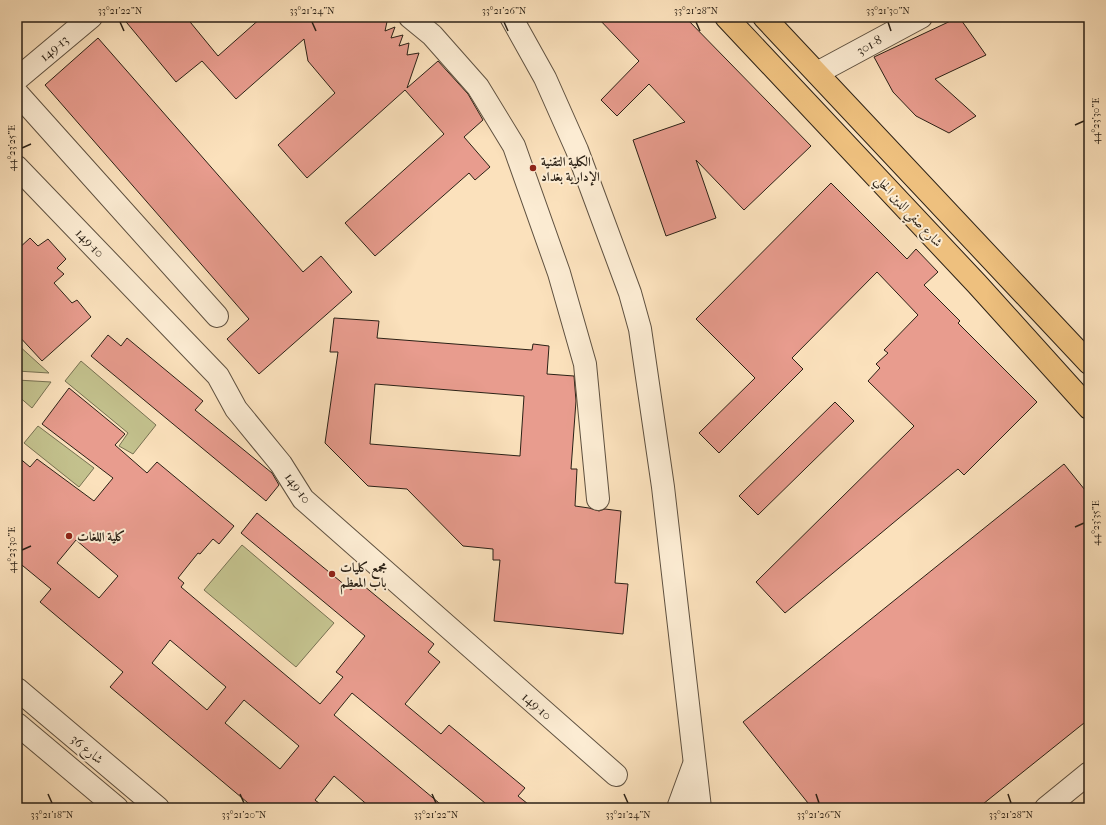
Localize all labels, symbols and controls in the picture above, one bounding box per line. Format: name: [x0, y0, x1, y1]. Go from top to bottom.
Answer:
text: 33°21'22"N: [98, 5, 143, 17]
text: 33°21'24"N: [289, 5, 335, 17]
text: 33°21'26"N: [482, 5, 527, 17]
text: 33°21'28"N: [674, 5, 719, 17]
text: 33°21'30"N: [866, 5, 910, 17]
street label: 149-13: [37, 32, 71, 64]
street label: 301-8: [854, 32, 884, 58]
text: 44°23'30"E: [1090, 98, 1102, 144]
text: 44°23'25"E: [6, 125, 18, 171]
place label: الكلية التقنية الإدارية بغداد: [541, 154, 600, 186]
marker: الكلية التقنية الإدارية بغداد: [528, 163, 538, 173]
street label: شارع صفي الدين الحلي: [868, 172, 946, 254]
street label: 149-10: [73, 225, 107, 261]
street label: 149-10: [282, 470, 314, 506]
text: 44°23'35"E: [1090, 500, 1102, 546]
text: 44°23'30"E: [6, 527, 18, 573]
place label: كلية اللغات: [77, 529, 125, 544]
marker: كلية اللغات: [64, 531, 74, 541]
place label: مجمع كليات باب المعظم: [340, 560, 387, 595]
marker: مجمع كليات باب المعظم: [327, 569, 337, 579]
street label: 149-10: [519, 689, 555, 723]
street label: شارع 36: [65, 731, 106, 770]
text: 33°21'18"N: [31, 809, 74, 821]
text: 33°21'20"N: [222, 809, 267, 821]
text: 33°21'22"N: [414, 809, 459, 821]
text: 33°21'24"N: [605, 809, 651, 821]
text: 33°21'26"N: [797, 809, 842, 821]
text: 33°21'28"N: [989, 809, 1034, 821]

